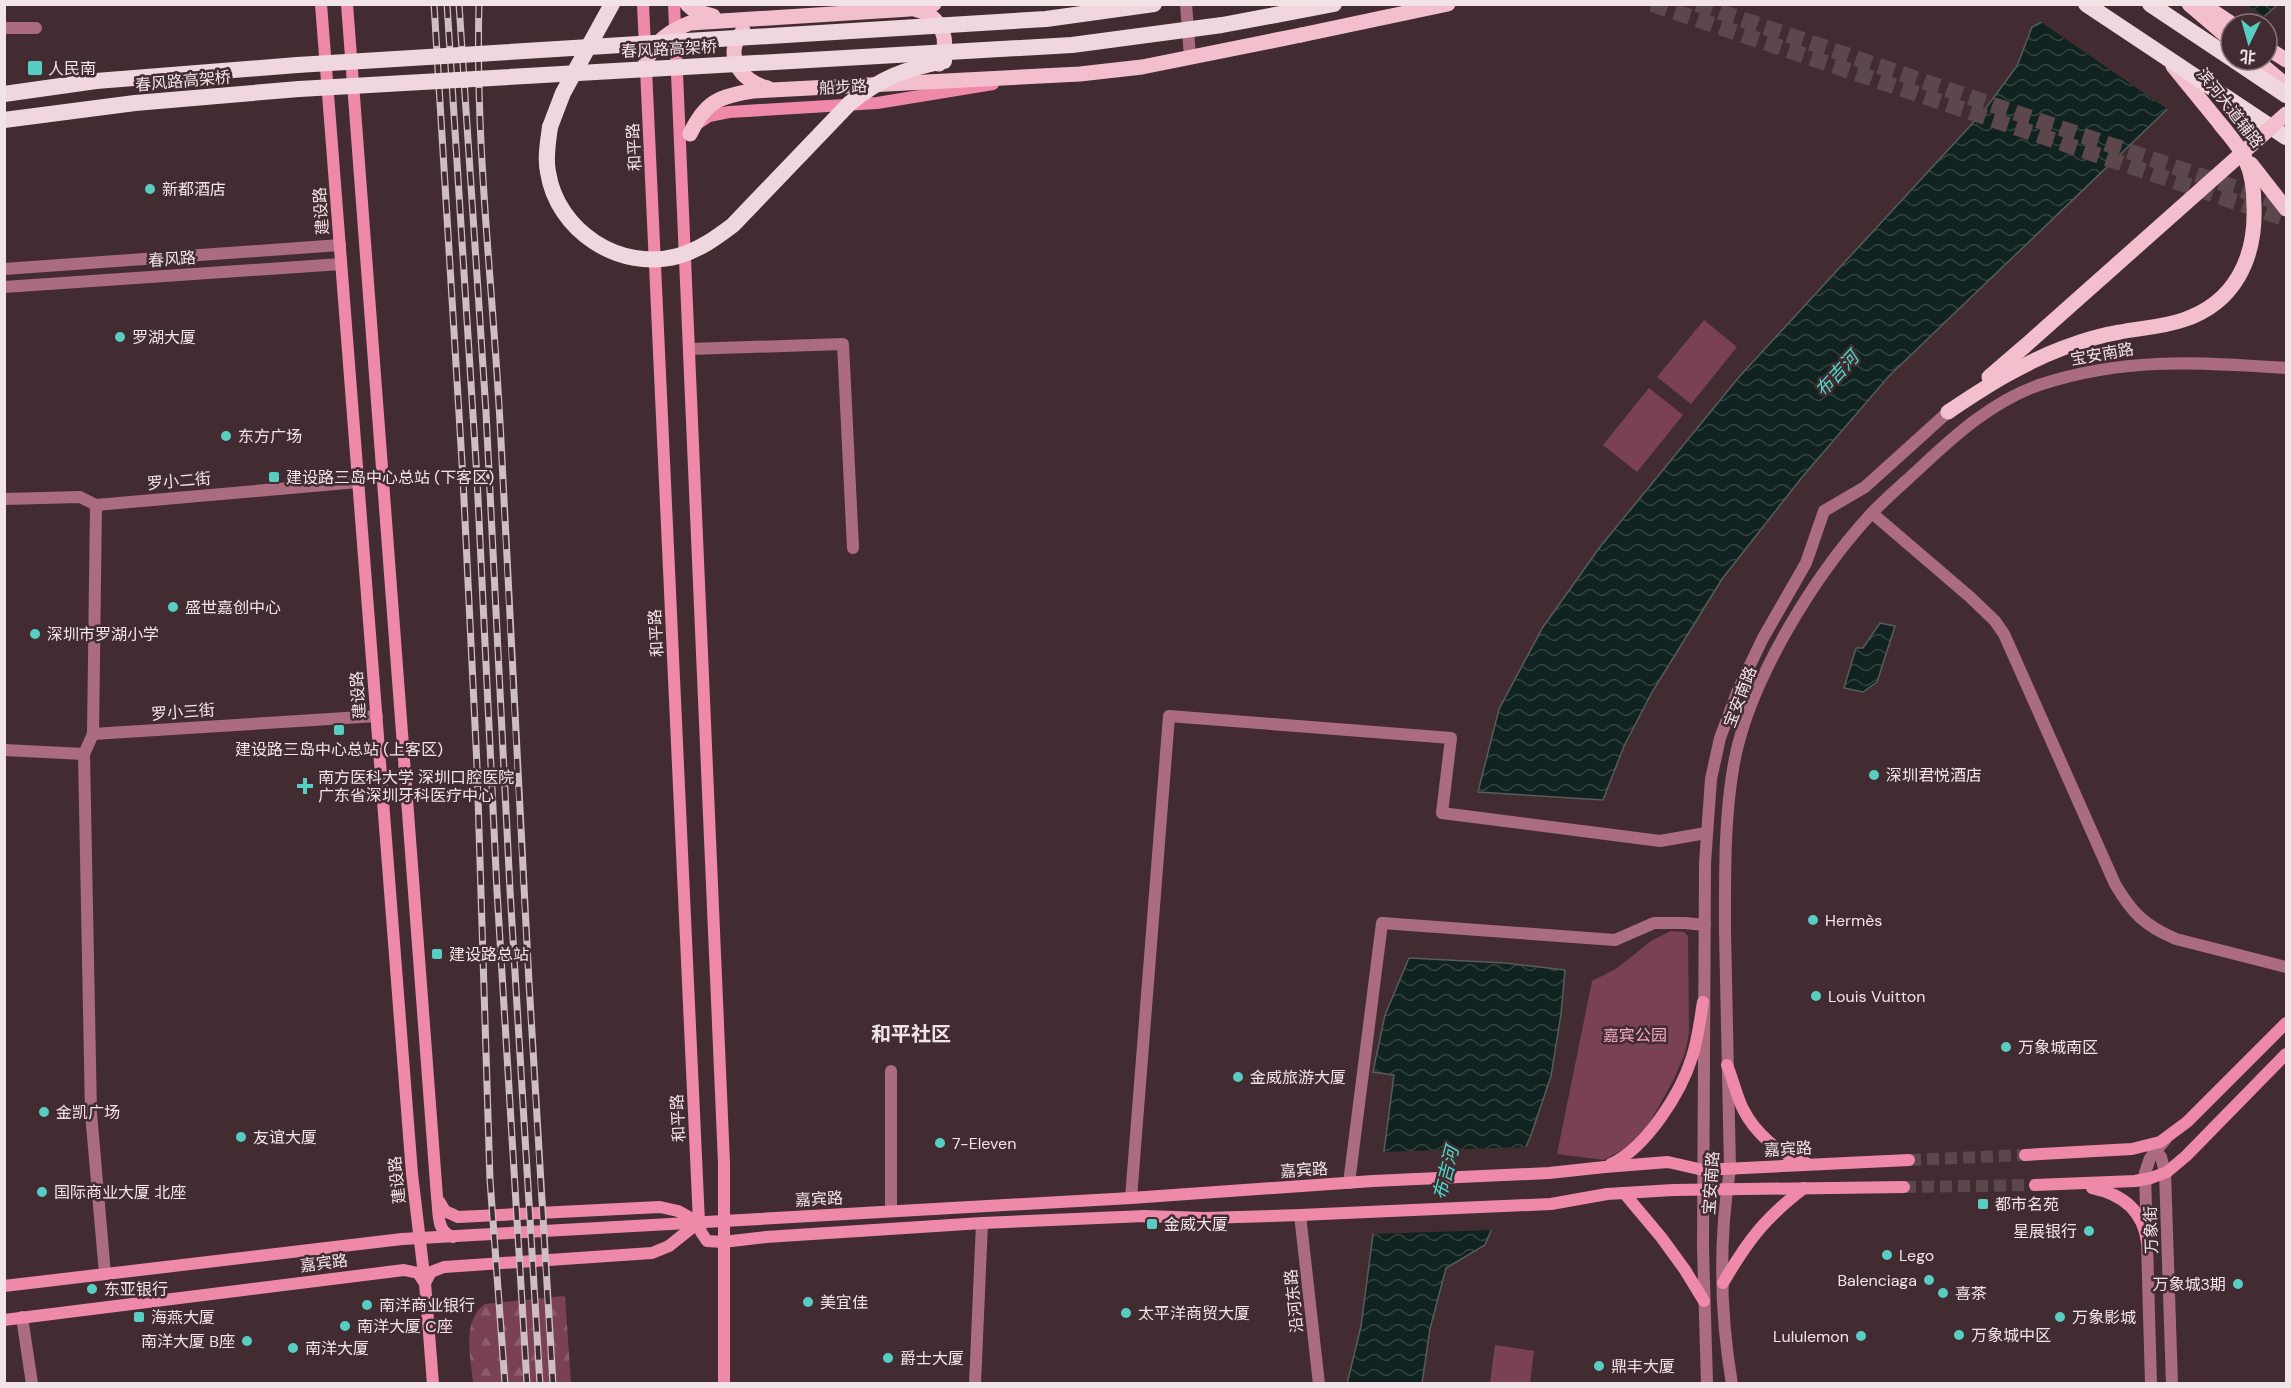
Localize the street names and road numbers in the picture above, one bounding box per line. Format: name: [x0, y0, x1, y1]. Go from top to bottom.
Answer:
street label: 春风路高架桥: [621, 36, 717, 62]
street label: 滨河大道辅路: [2192, 64, 2268, 152]
street label: 春风路高架桥: [134, 66, 232, 96]
street label: 船步路: [818, 75, 868, 99]
street label: 和平路: [622, 122, 646, 172]
street label: 建设路: [309, 186, 333, 236]
street label: 春风路: [147, 247, 197, 271]
street label: 宝安南路: [2069, 338, 2135, 370]
street label: 罗小二街: [146, 468, 212, 494]
street label: 和平路: [644, 608, 668, 658]
street label: 宝安南路: [1719, 663, 1761, 731]
street label: 建设路: [346, 670, 370, 720]
street label: 罗小三街: [150, 699, 216, 725]
street label: 和平路: [666, 1093, 690, 1143]
street label: 嘉宾路: [1763, 1137, 1813, 1161]
street label: 宝安南路: [1698, 1150, 1724, 1216]
street label: 建设路: [384, 1155, 410, 1205]
street label: 嘉宾路: [1279, 1158, 1329, 1182]
street label: 嘉宾路: [794, 1187, 844, 1211]
street label: 万象街: [2140, 1206, 2162, 1254]
street label: 嘉宾路: [299, 1250, 349, 1276]
street label: 沿河东路: [1280, 1268, 1308, 1334]

